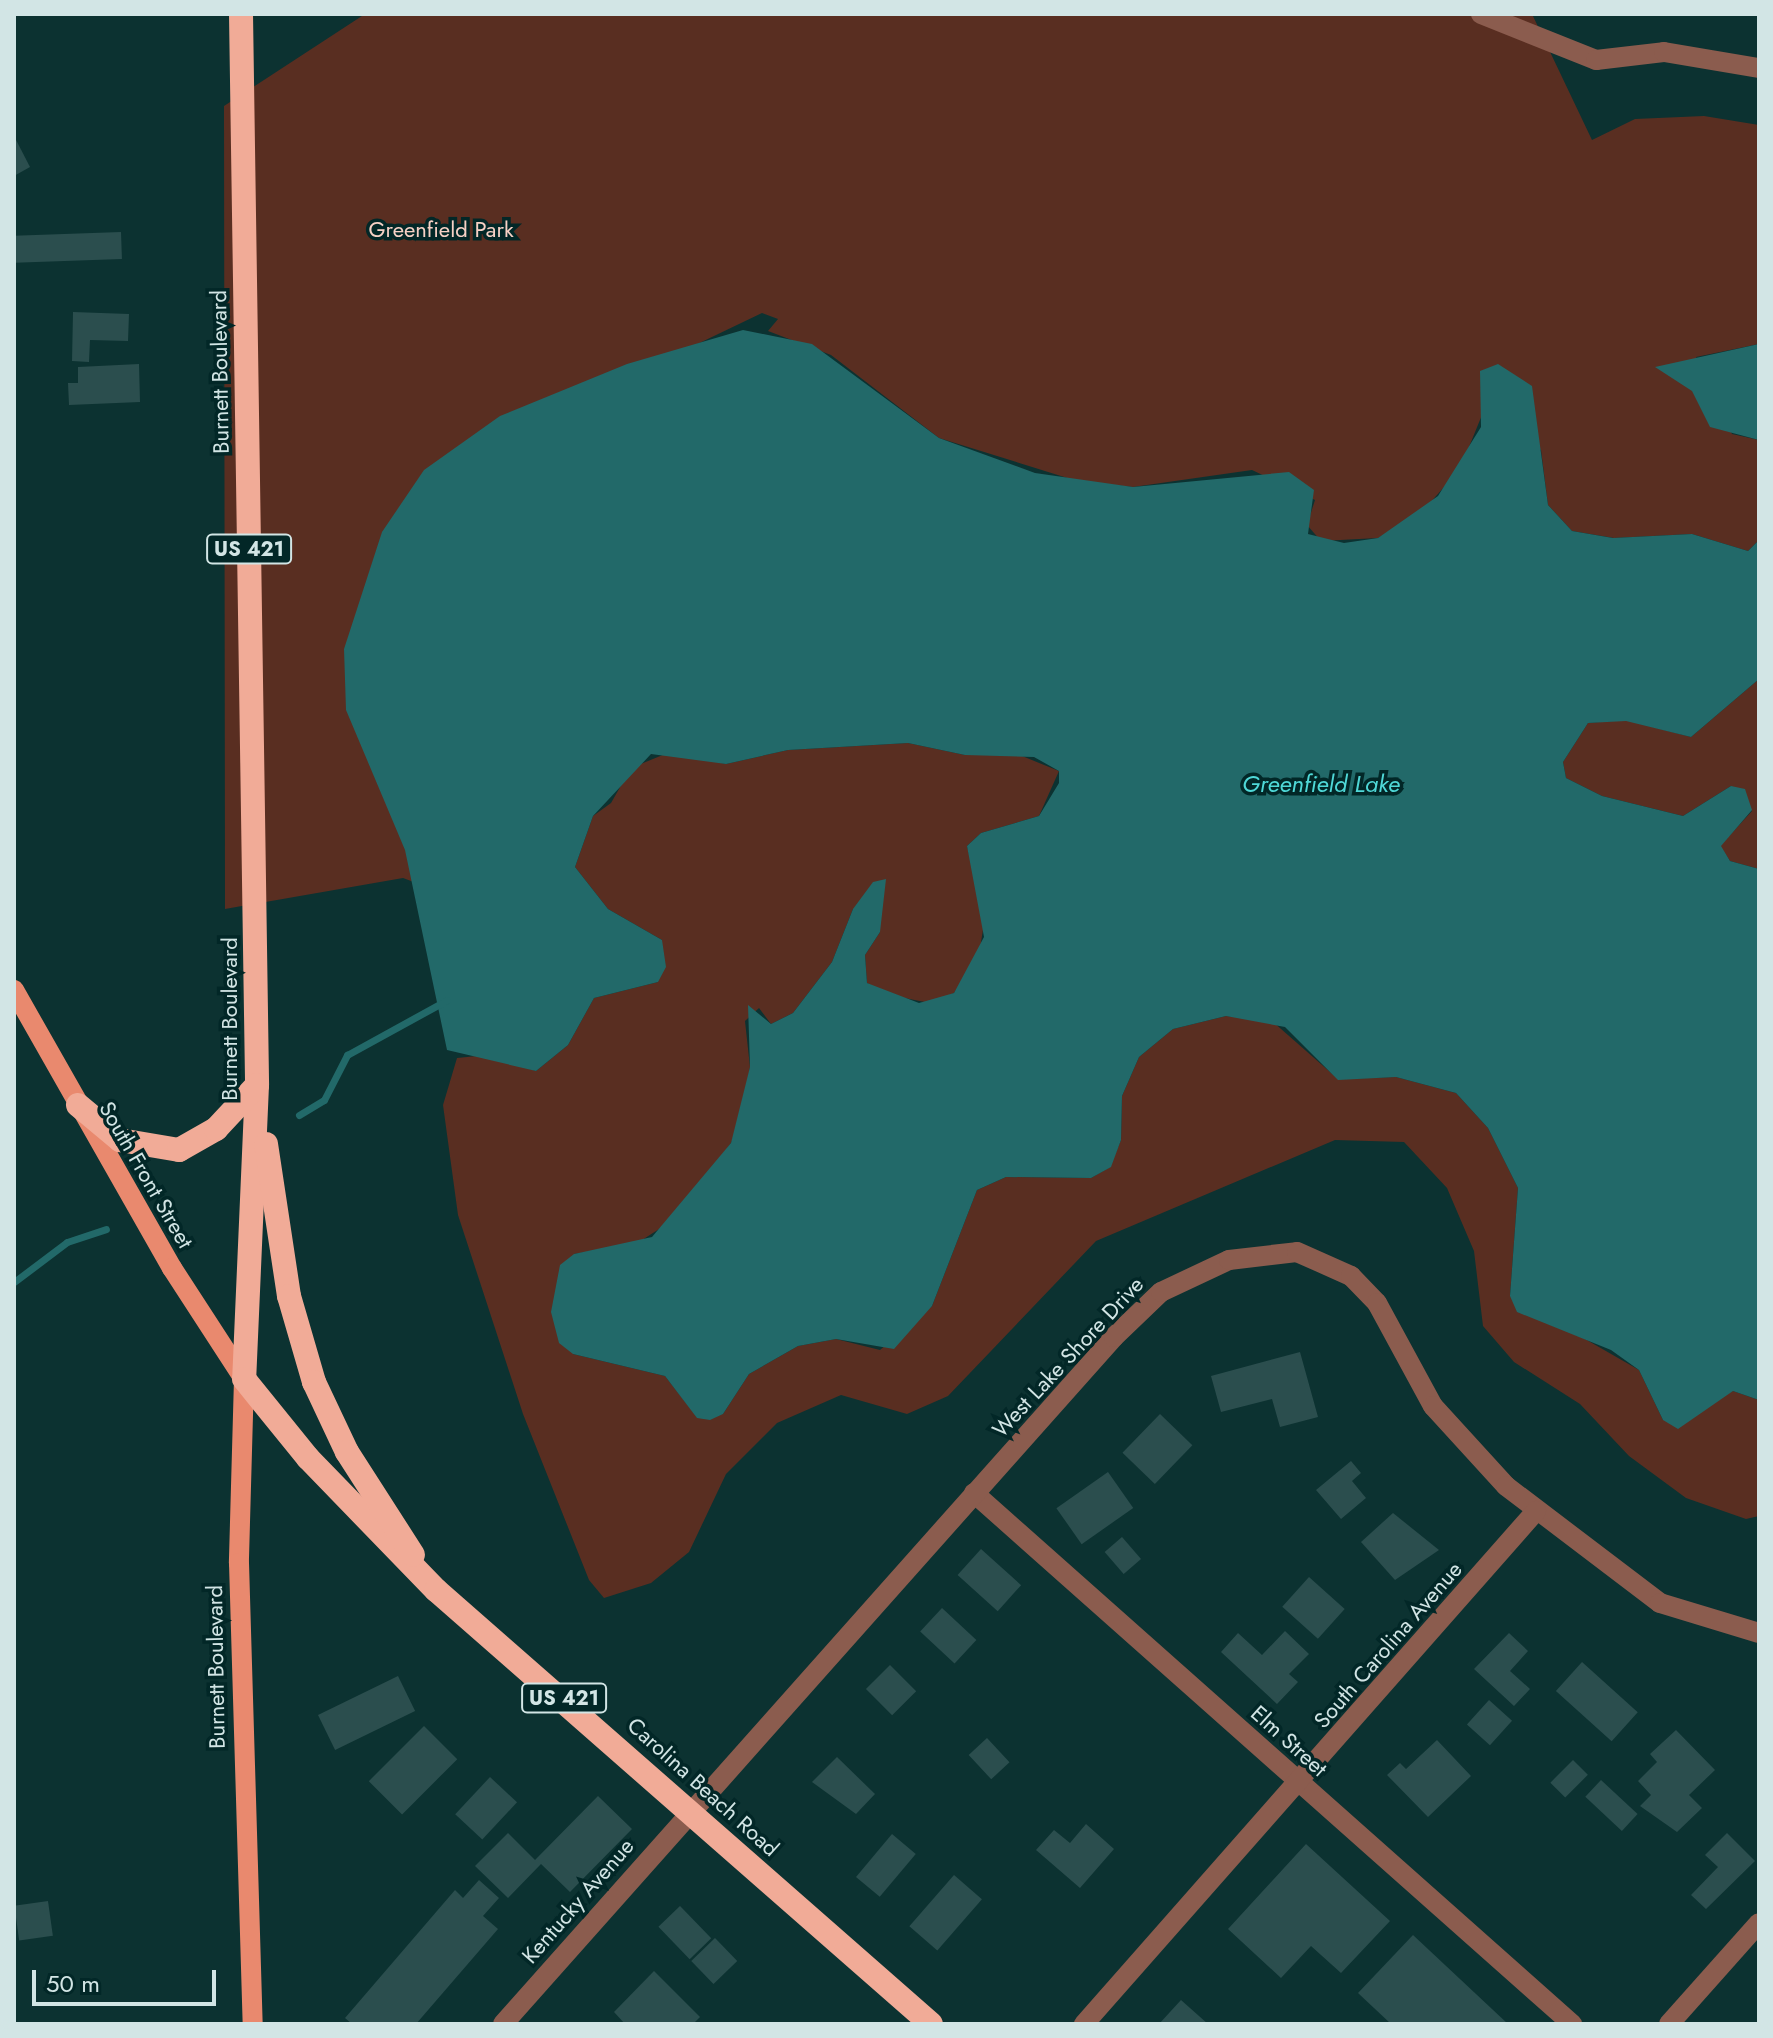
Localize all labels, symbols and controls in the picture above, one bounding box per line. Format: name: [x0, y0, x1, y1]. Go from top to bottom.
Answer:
park label: Greenfield Park: [368, 217, 514, 243]
street label: Burnett Boulevard: [205, 290, 235, 454]
road number: US 421: [205, 533, 293, 565]
water label: Greenfield Lake: [1242, 770, 1400, 798]
street label: Burnett Boulevard: [217, 937, 243, 1101]
street label: South Front Street: [93, 1097, 199, 1253]
street label: West Lake Shore Drive: [987, 1271, 1149, 1443]
street label: South Carolina Avenue: [1309, 1556, 1467, 1734]
street label: Burnett Boulevard: [201, 1585, 231, 1749]
road number: US 421: [520, 1682, 608, 1714]
street label: Elm Street: [1245, 1700, 1333, 1782]
street label: Carolina Beach Road: [622, 1712, 784, 1862]
street label: Kentucky Avenue: [517, 1833, 639, 1969]
scale bar: [36, 1954, 220, 2004]
text: 50 m: [46, 1966, 100, 2001]

